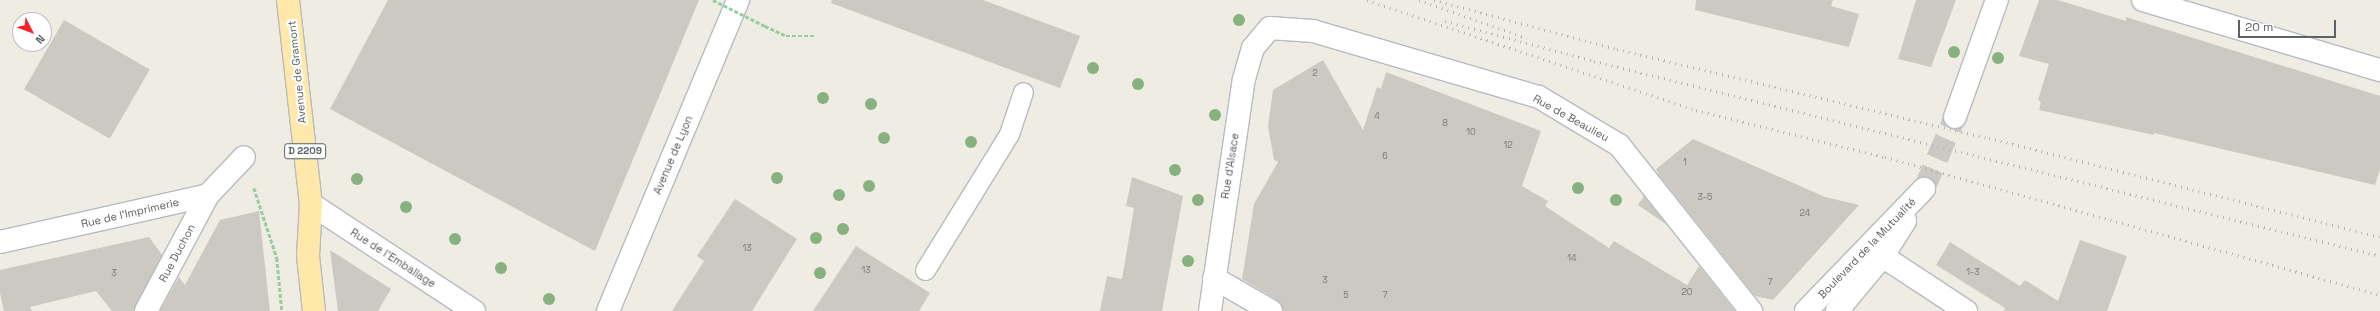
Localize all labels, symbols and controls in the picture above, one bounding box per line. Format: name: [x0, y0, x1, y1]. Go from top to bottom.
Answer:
north arrow: [12, 12, 52, 52]
scale bar: [2240, 12, 2338, 38]
text: 20 m: [2245, 19, 2273, 35]
street label: Avenue de Gramont: [285, 20, 309, 124]
text: N: [33, 32, 48, 47]
house number: 2: [1312, 68, 1318, 78]
street label: Rue de Beaulieu: [1531, 92, 1611, 144]
house number: 4: [1374, 111, 1380, 121]
street label: Avenue de Lyon: [650, 114, 696, 196]
house number: 8: [1442, 118, 1448, 128]
house number: 10: [1466, 127, 1476, 137]
street label: Rue d'Alsace: [1218, 132, 1242, 200]
house number: 12: [1503, 140, 1513, 150]
road number: D 2209: [284, 143, 326, 159]
house number: 6: [1382, 151, 1388, 161]
house number: 1: [1683, 157, 1687, 167]
house number: 3-5: [1698, 192, 1712, 202]
street label: Rue de l'Imprimerie: [80, 195, 180, 231]
street label: Boulevard de la Mutualité: [1815, 195, 1919, 301]
house number: 24: [1800, 208, 1810, 218]
street label: Rue Duchon: [156, 222, 198, 284]
street label: Rue de l'Emballage: [348, 225, 438, 291]
house number: 13: [742, 243, 752, 253]
house number: 14: [1567, 253, 1577, 263]
house number: 13: [861, 265, 871, 275]
house number: 1-3: [1966, 267, 1980, 277]
house number: 3: [111, 268, 117, 278]
house number: 3: [1322, 275, 1328, 285]
house number: 7: [1767, 277, 1773, 287]
house number: 20: [1681, 287, 1693, 297]
house number: 5: [1343, 290, 1349, 300]
house number: 7: [1382, 290, 1388, 300]

